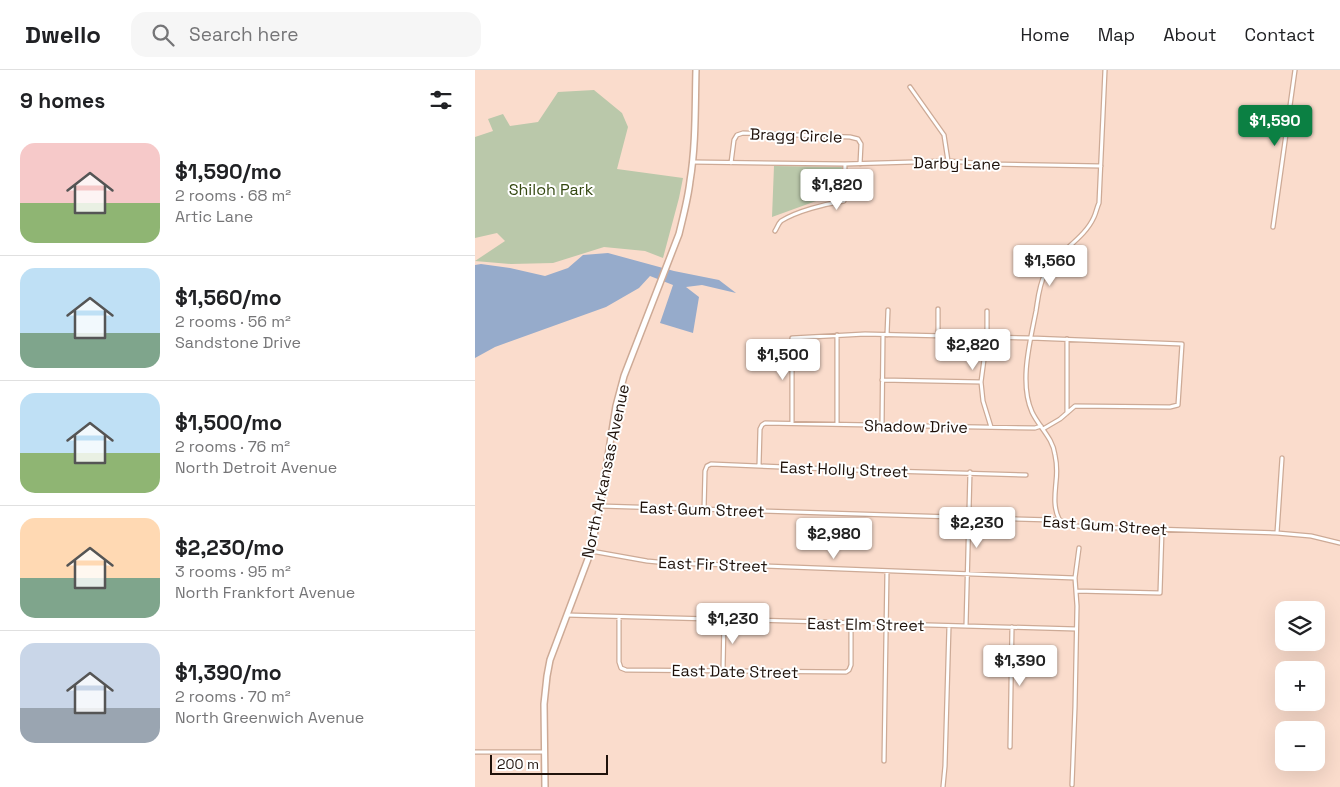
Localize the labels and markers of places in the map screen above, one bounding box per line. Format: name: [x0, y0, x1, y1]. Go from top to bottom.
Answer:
pin: $1,590: [1234, 104, 1316, 147]
pin: $1,820: [796, 168, 878, 211]
pin: $1,560: [1009, 244, 1091, 287]
pin: $2,820: [932, 328, 1014, 371]
pin: $1,500: [742, 338, 824, 381]
pin: $2,230: [936, 506, 1018, 549]
pin: $2,980: [793, 518, 875, 560]
pin: $1,230: [692, 602, 774, 645]
pin: $1,390: [979, 644, 1061, 687]

